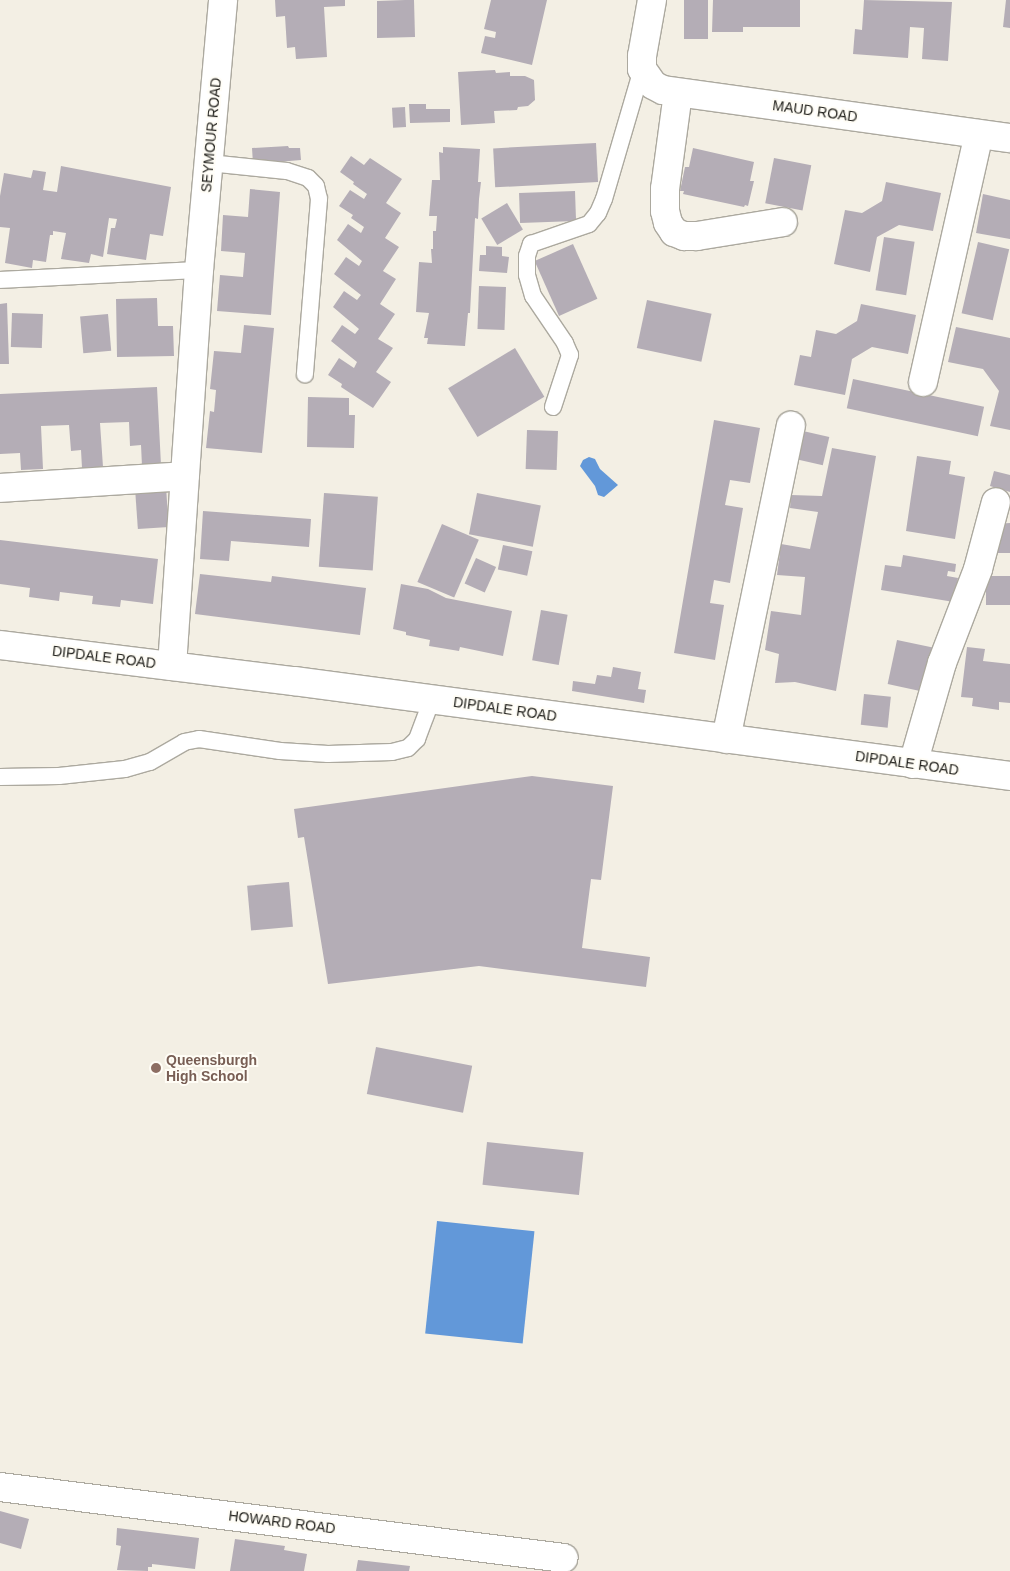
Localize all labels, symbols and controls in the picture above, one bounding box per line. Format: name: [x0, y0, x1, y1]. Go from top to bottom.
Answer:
street label: SEYMOUR ROAD: [198, 77, 224, 193]
street label: MAUD ROAD: [771, 97, 859, 125]
street label: DIPDALE ROAD: [51, 642, 157, 672]
street label: DIPDALE ROAD: [452, 693, 558, 725]
street label: DIPDALE ROAD: [854, 747, 960, 779]
place label: Queensburgh High School: [166, 1052, 257, 1084]
marker: Queensburgh High School: [150, 1062, 162, 1074]
street label: HOWARD ROAD: [228, 1507, 336, 1537]

